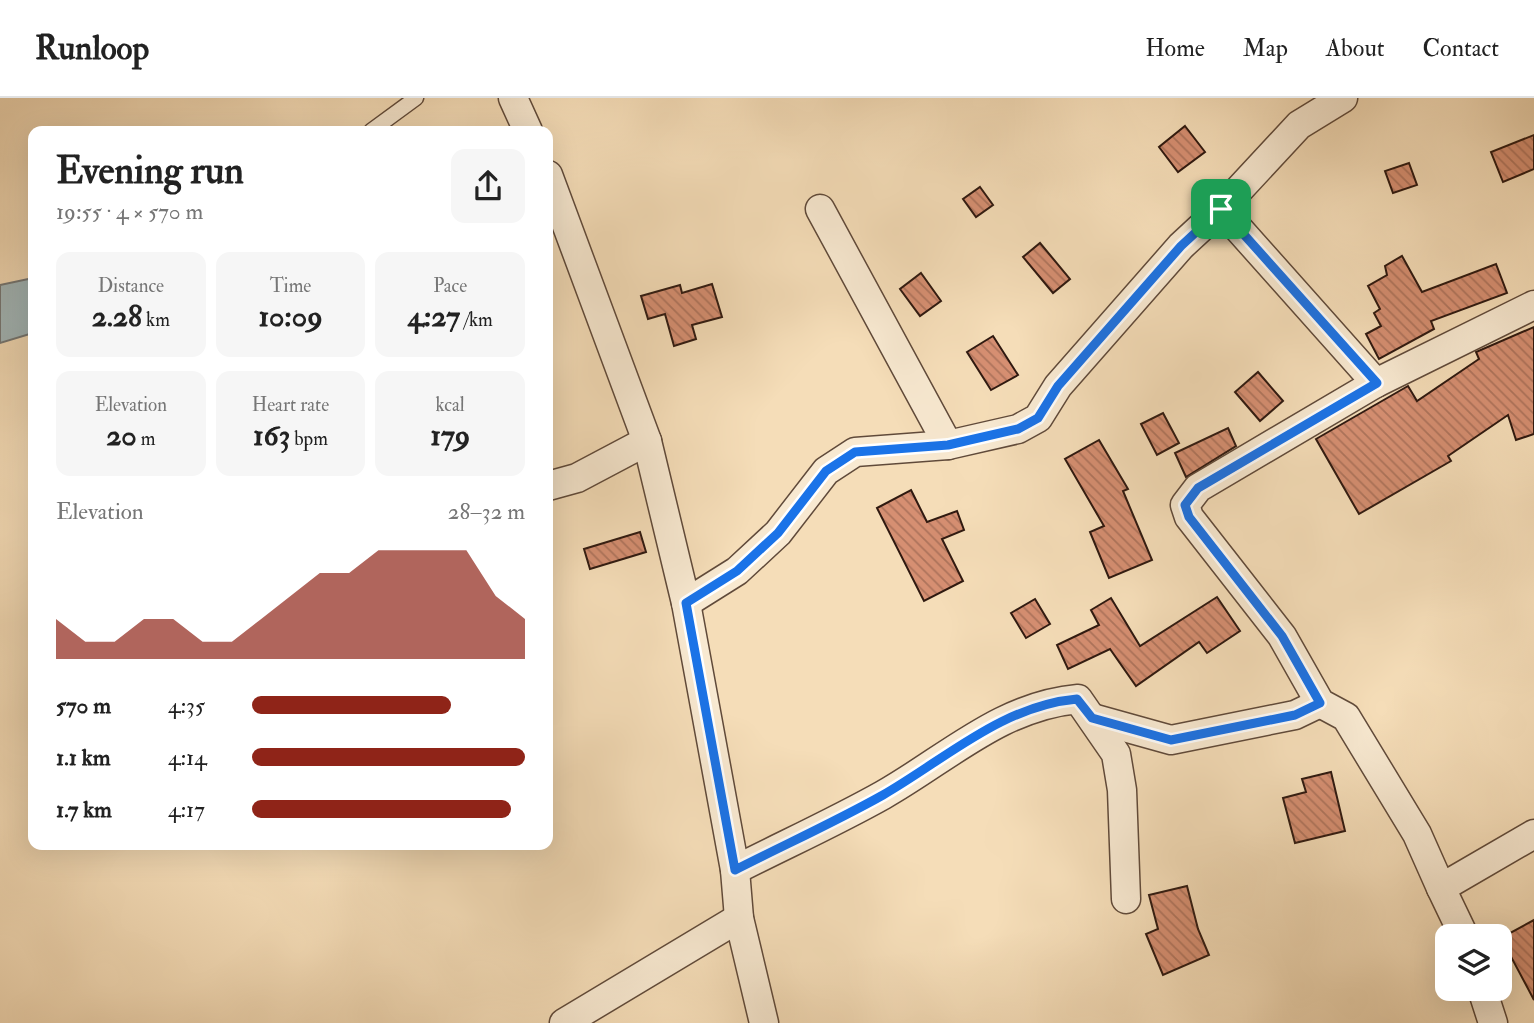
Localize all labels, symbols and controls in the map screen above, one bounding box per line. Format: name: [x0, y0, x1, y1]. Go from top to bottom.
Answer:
text: Runloop: [35, 28, 149, 69]
text: Home: [1145, 33, 1205, 64]
text: Map: [1243, 33, 1288, 64]
text: About: [1326, 33, 1385, 64]
text: Contact: [1423, 33, 1499, 64]
text: Evening run: [56, 147, 244, 195]
button: share: [451, 149, 525, 223]
pin: [1191, 179, 1251, 239]
icon: arrive: [1202, 190, 1240, 228]
text: 19:55 · 4 × 570 m: [56, 197, 203, 226]
text: Distance: [98, 274, 164, 298]
text: Time: [270, 274, 311, 298]
text: Pace: [433, 274, 467, 298]
text: 2.28: [92, 298, 142, 335]
text: 10:09: [258, 298, 323, 335]
text: 4:27: [408, 298, 460, 335]
text: km: [142, 308, 170, 332]
text: /km: [460, 308, 493, 332]
text: Elevation: [95, 393, 167, 417]
text: Heart rate: [252, 393, 329, 417]
text: kcal: [436, 393, 465, 417]
text: 20: [106, 417, 137, 454]
text: 163: [253, 417, 290, 454]
text: 179: [430, 417, 470, 454]
text: m: [137, 427, 156, 451]
text: bpm: [290, 427, 328, 451]
text: Elevation: [56, 497, 144, 526]
text: 28–32 m: [448, 497, 525, 526]
text: 570 m: [56, 691, 111, 720]
text: 4:35: [168, 691, 205, 720]
text: 1.1 km: [56, 743, 111, 772]
text: 4:14: [168, 743, 207, 772]
text: 1.7 km: [56, 795, 112, 824]
text: 4:17: [168, 795, 205, 824]
map controls: [1435, 924, 1512, 1001]
button: layers: [1435, 924, 1512, 1001]

